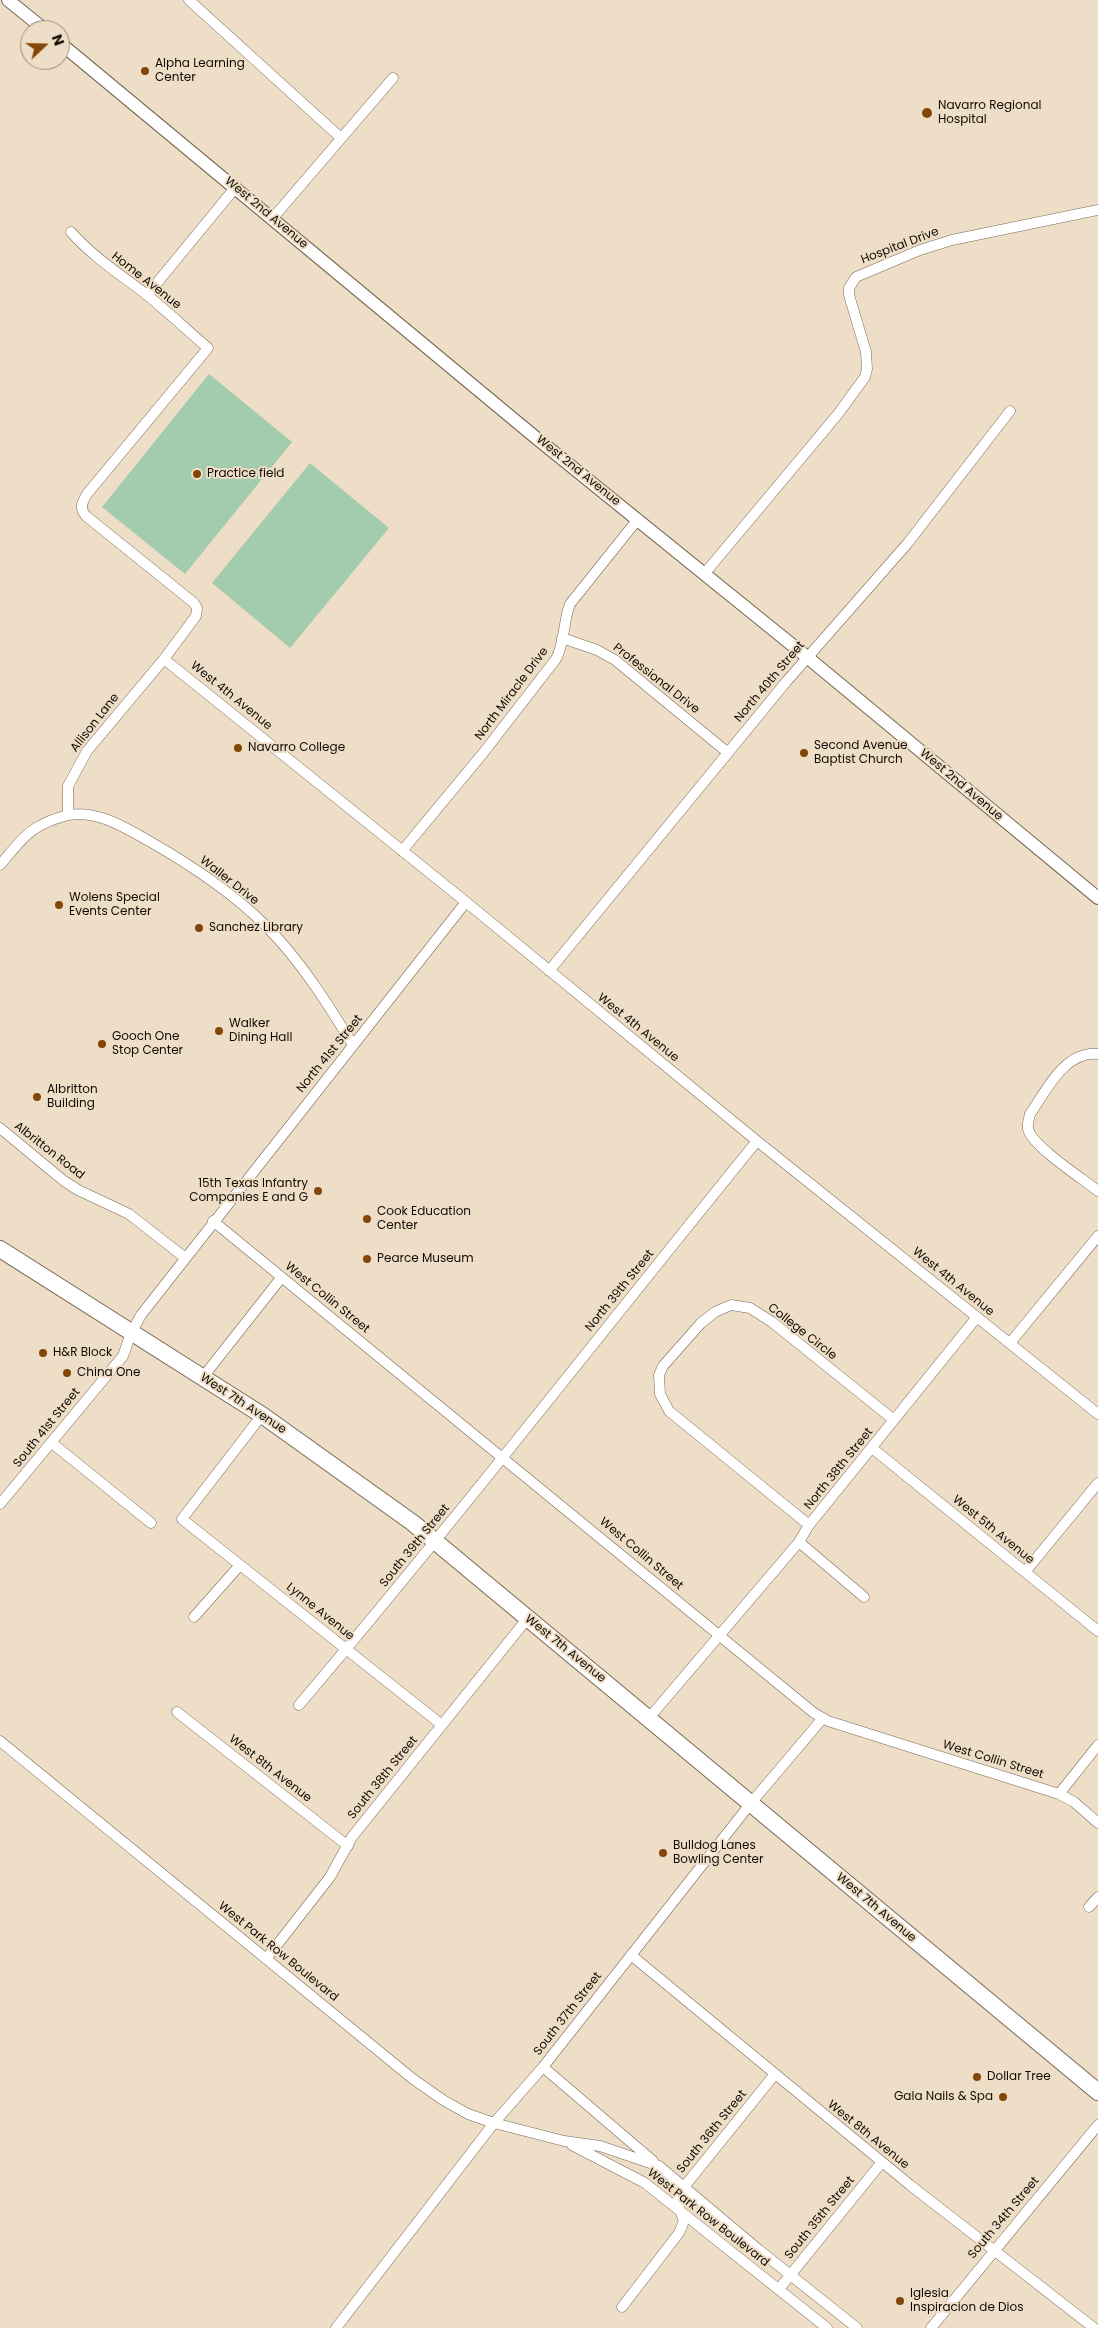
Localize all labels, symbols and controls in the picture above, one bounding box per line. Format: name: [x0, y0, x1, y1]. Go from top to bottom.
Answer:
north arrow: [20, 20, 70, 70]
text: N: [47, 31, 69, 48]
place label: Alpha Learning Center: [155, 57, 245, 85]
marker: Alpha Learning Center: [139, 65, 151, 77]
place label: Navarro Regional Hospital: [938, 99, 1041, 127]
marker: Navarro Regional Hospital: [920, 106, 934, 120]
street label: West 2nd Avenue: [222, 174, 310, 252]
street label: Hospital Drive: [859, 225, 941, 267]
street label: Home Avenue: [108, 249, 184, 313]
street label: West 2nd Avenue: [533, 433, 623, 509]
place label: Practice field: [207, 467, 284, 481]
marker: Practice field: [191, 468, 203, 480]
street label: North 40th Street: [732, 639, 808, 725]
street label: Professional Drive: [610, 641, 702, 717]
street label: North Miracle Drive: [472, 645, 552, 743]
street label: West 4th Avenue: [187, 659, 275, 733]
street label: Allison Lane: [68, 691, 122, 755]
place label: Second Avenue Baptist Church: [814, 739, 908, 767]
place label: Navarro College: [248, 741, 345, 755]
marker: Navarro College: [232, 742, 244, 754]
street label: West 2nd Avenue: [917, 746, 1005, 824]
marker: Second Avenue Baptist Church: [798, 747, 810, 759]
street label: Waller Drive: [197, 853, 261, 909]
place label: Wolens Special Events Center: [69, 891, 160, 919]
marker: Wolens Special Events Center: [53, 899, 65, 911]
place label: Sanchez Library: [209, 921, 303, 935]
marker: Sanchez Library: [193, 922, 205, 934]
street label: West 4th Avenue: [594, 991, 682, 1065]
street label: North 41st Street: [294, 1012, 366, 1096]
place label: Walker Dining Hall: [229, 1017, 292, 1045]
marker: Walker Dining Hall: [213, 1025, 225, 1037]
place label: Gooch One Stop Center: [112, 1030, 183, 1058]
marker: Gooch One Stop Center: [96, 1038, 108, 1050]
place label: Albritton Building: [47, 1083, 98, 1111]
marker: Albritton Building: [31, 1091, 43, 1103]
street label: Albritton Road: [11, 1119, 87, 1183]
place label: 15th Texas Infantry Companies E and G: [189, 1177, 308, 1205]
marker: 15th Texas Infantry Companies E and G: [312, 1185, 324, 1197]
place label: Cook Education Center: [377, 1205, 471, 1233]
marker: Cook Education Center: [361, 1213, 373, 1225]
street label: West 4th Avenue: [909, 1245, 997, 1319]
street label: North 39th Street: [583, 1247, 657, 1335]
place label: Pearce Museum: [377, 1252, 474, 1266]
marker: Pearce Museum: [361, 1253, 373, 1265]
street label: West Collin Street: [282, 1259, 372, 1337]
street label: College Circle: [765, 1301, 839, 1363]
place label: H&R Block: [53, 1346, 112, 1360]
marker: H&R Block: [37, 1347, 49, 1359]
place label: China One: [77, 1366, 140, 1380]
marker: China One: [61, 1367, 73, 1379]
street label: West 7th Avenue: [197, 1371, 289, 1437]
street label: South 41st Street: [11, 1385, 83, 1471]
street label: North 38th Street: [802, 1425, 876, 1513]
street label: West 5th Avenue: [949, 1493, 1037, 1567]
street label: South 39th Street: [377, 1502, 453, 1590]
street label: West Collin Street: [596, 1515, 686, 1593]
street label: Lynne Avenue: [283, 1580, 357, 1644]
street label: West 7th Avenue: [522, 1612, 608, 1686]
street label: West 8th Avenue: [226, 1732, 314, 1806]
street label: South 38th Street: [345, 1734, 421, 1822]
street label: West Collin Street: [941, 1738, 1045, 1782]
place label: Bulldog Lanes Bowling Center: [673, 1839, 763, 1867]
marker: Bulldog Lanes Bowling Center: [657, 1847, 669, 1859]
street label: West 7th Avenue: [833, 1870, 919, 1946]
street label: West Park Row Boulevard: [215, 1899, 341, 2005]
street label: South 37th Street: [531, 1970, 605, 2058]
place label: Dollar Tree: [987, 2070, 1051, 2084]
marker: Dollar Tree: [971, 2071, 983, 2083]
street label: South 36th Street: [674, 2088, 750, 2176]
place label: Gala Nails & Spa: [894, 2090, 993, 2104]
marker: Gala Nails & Spa: [997, 2091, 1009, 2103]
street label: West 8th Avenue: [824, 2098, 912, 2172]
street label: West Park Row Boulevard: [644, 2166, 772, 2270]
street label: South 35th Street: [782, 2174, 858, 2262]
street label: South 34th Street: [965, 2174, 1043, 2262]
place label: Iglesia Inspiracion de Dios: [910, 2287, 1023, 2315]
marker: Iglesia Inspiracion de Dios: [894, 2295, 906, 2307]

